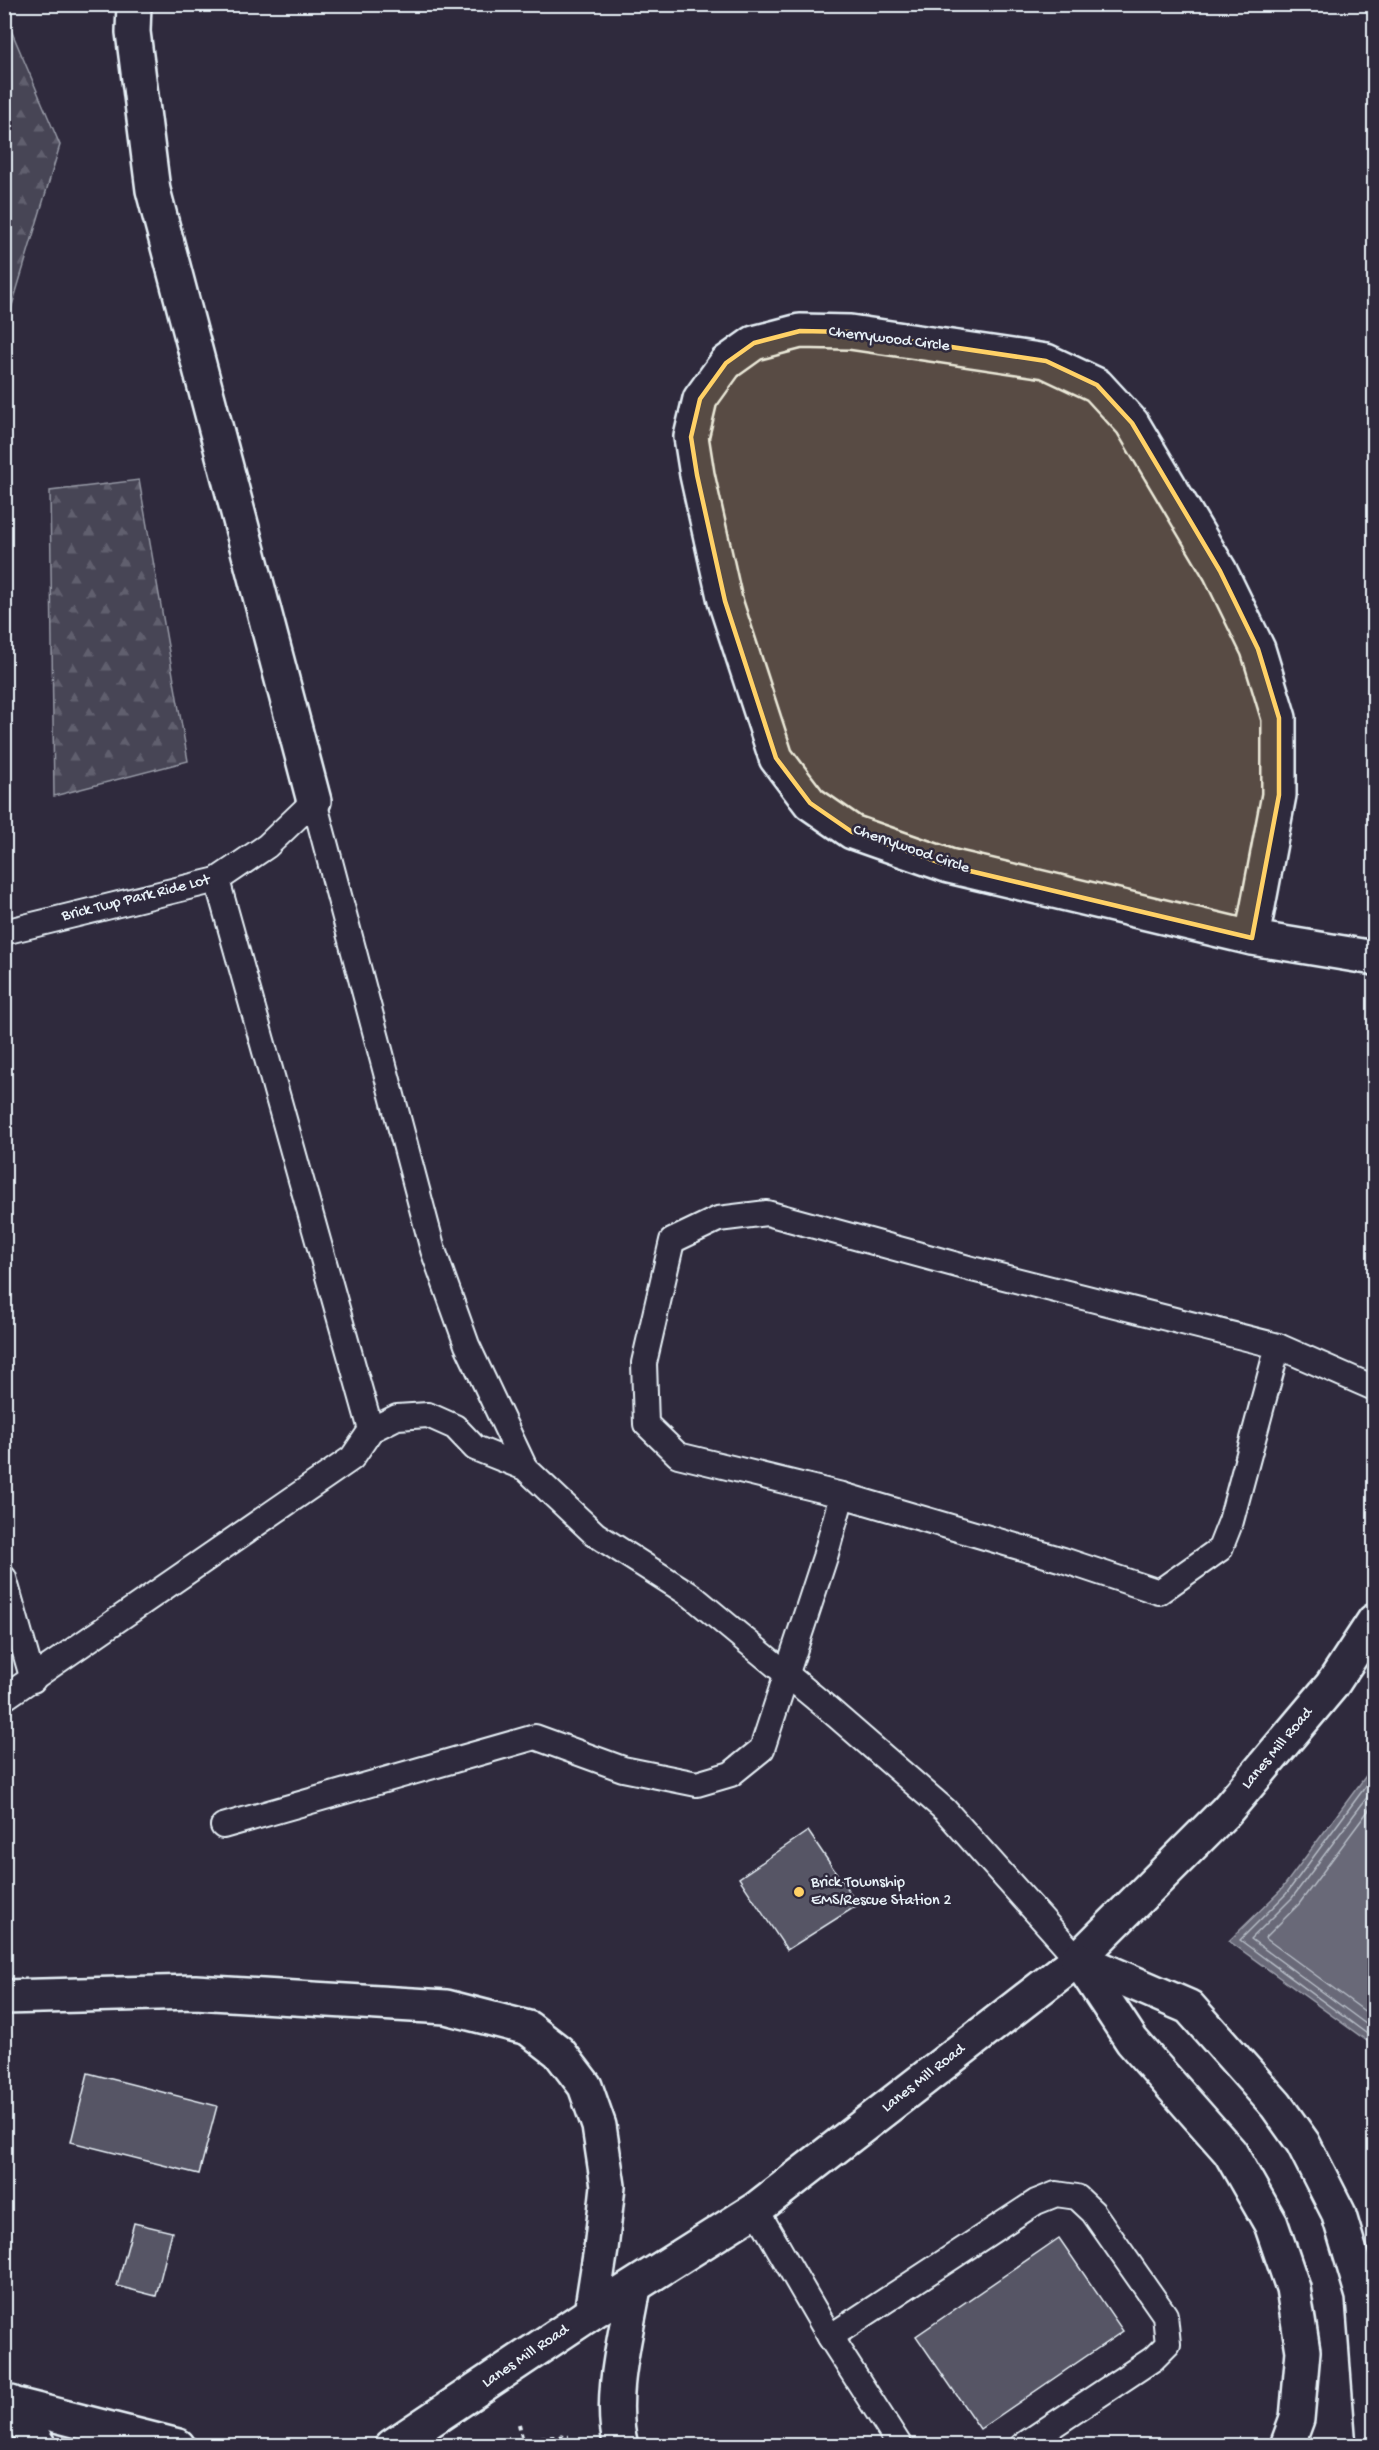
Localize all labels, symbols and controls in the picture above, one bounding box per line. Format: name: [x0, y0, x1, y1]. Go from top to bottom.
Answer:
street label: Cherrywood Circle: [827, 323, 951, 357]
street label: Cherrywood Circle: [850, 821, 972, 879]
street label: Brick Twp Park Ride Lot: [59, 871, 214, 927]
street label: Lanes Mill Road: [1238, 1703, 1319, 1794]
place label: Brick Township EMS/Rescue Station 2: [810, 1874, 951, 1911]
marker: Brick Township EMS/Rescue Station 2: [792, 1885, 806, 1899]
street label: Lanes Mill Road: [878, 2040, 971, 2117]
street label: Lanes Mill Road: [479, 2320, 574, 2393]

